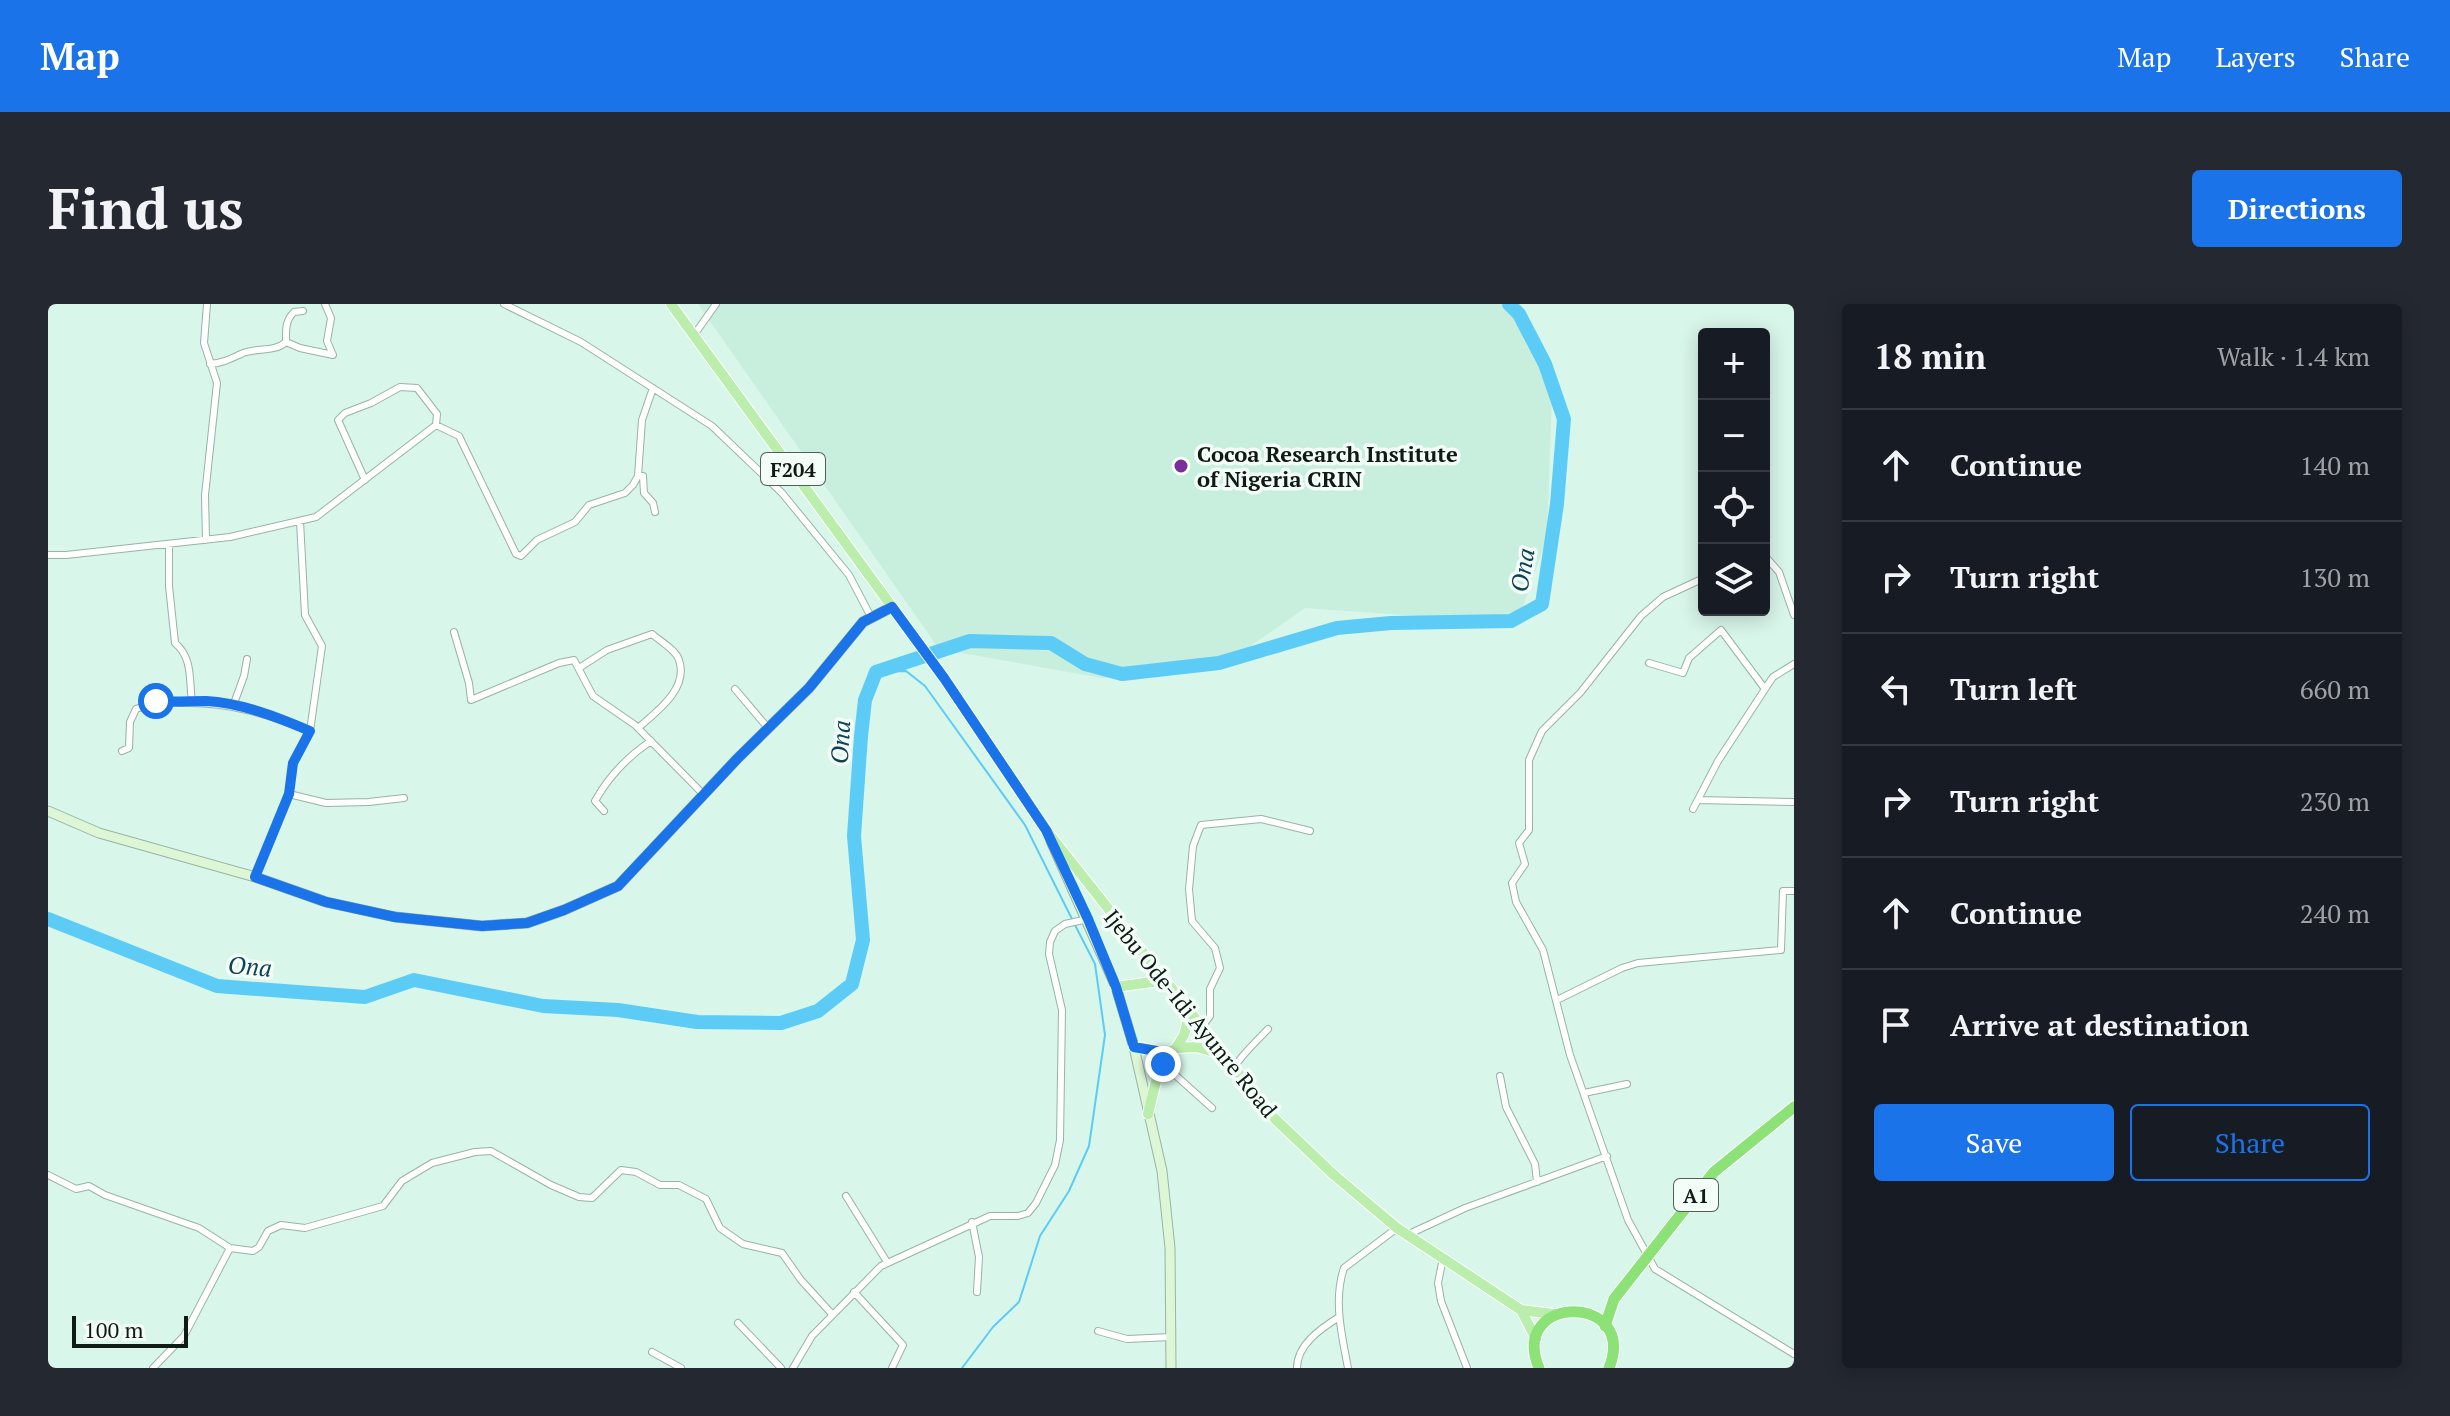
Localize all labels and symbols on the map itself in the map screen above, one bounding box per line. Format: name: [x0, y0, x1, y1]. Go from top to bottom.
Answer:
place label: Cocoa Research Institute of Nigeria CRIN: [1197, 439, 1458, 493]
road number: F204: [761, 453, 825, 485]
marker: Cocoa Research Institute of Nigeria CRIN: [1172, 457, 1190, 475]
water label: Ona: [1502, 546, 1542, 594]
route start: [138, 683, 174, 719]
water label: Ona: [823, 719, 857, 765]
street label: Ijebu Ode-Idi Ayunre Road: [1098, 903, 1284, 1123]
water label: Ona: [227, 948, 273, 984]
route end: [1145, 1046, 1181, 1082]
road number: A1: [1674, 1179, 1718, 1211]
scale bar: [72, 1312, 188, 1348]

